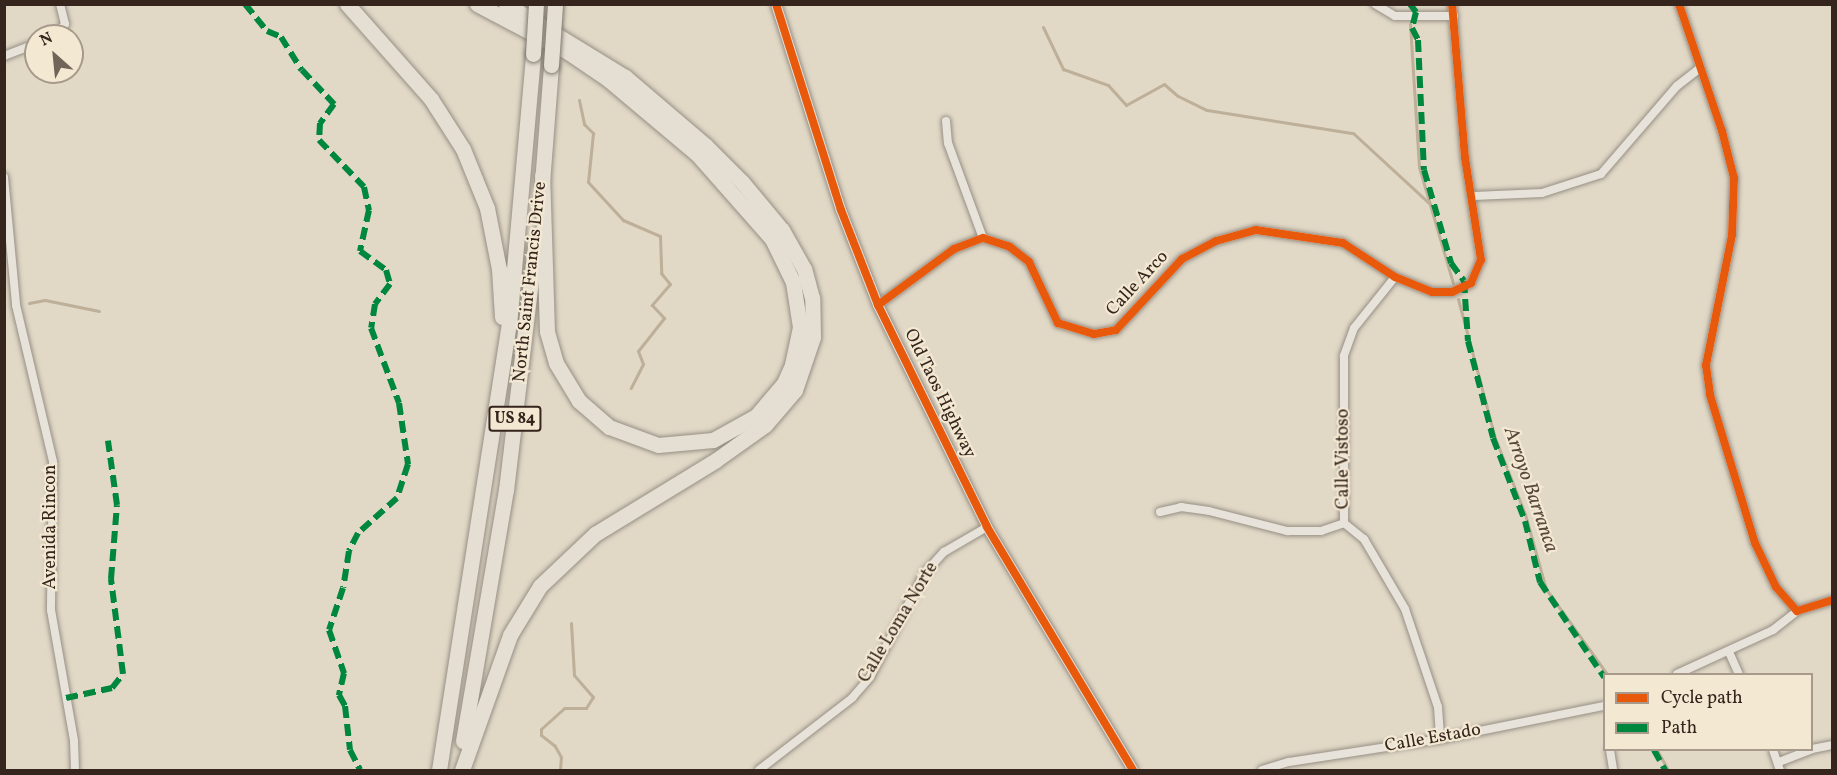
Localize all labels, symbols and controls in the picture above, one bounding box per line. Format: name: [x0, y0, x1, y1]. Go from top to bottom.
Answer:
north arrow: [24, 24, 84, 84]
text: N: [37, 27, 57, 52]
street label: North Saint Francis Drive: [510, 181, 552, 383]
street label: Calle Arco: [1102, 247, 1174, 321]
street label: Old Taos Highway: [898, 326, 980, 462]
road number: US 84: [488, 406, 542, 432]
street label: Calle Vistoso: [1333, 408, 1355, 510]
water label: Arroyo Barranca: [1497, 424, 1563, 556]
street label: Avenida Rincon: [40, 464, 62, 590]
street label: Calle Loma Norte: [854, 559, 944, 687]
legend: [1603, 673, 1813, 751]
text: Cycle path: [1661, 686, 1743, 711]
text: Path: [1661, 716, 1697, 741]
street label: Calle Estado: [1383, 720, 1483, 758]

